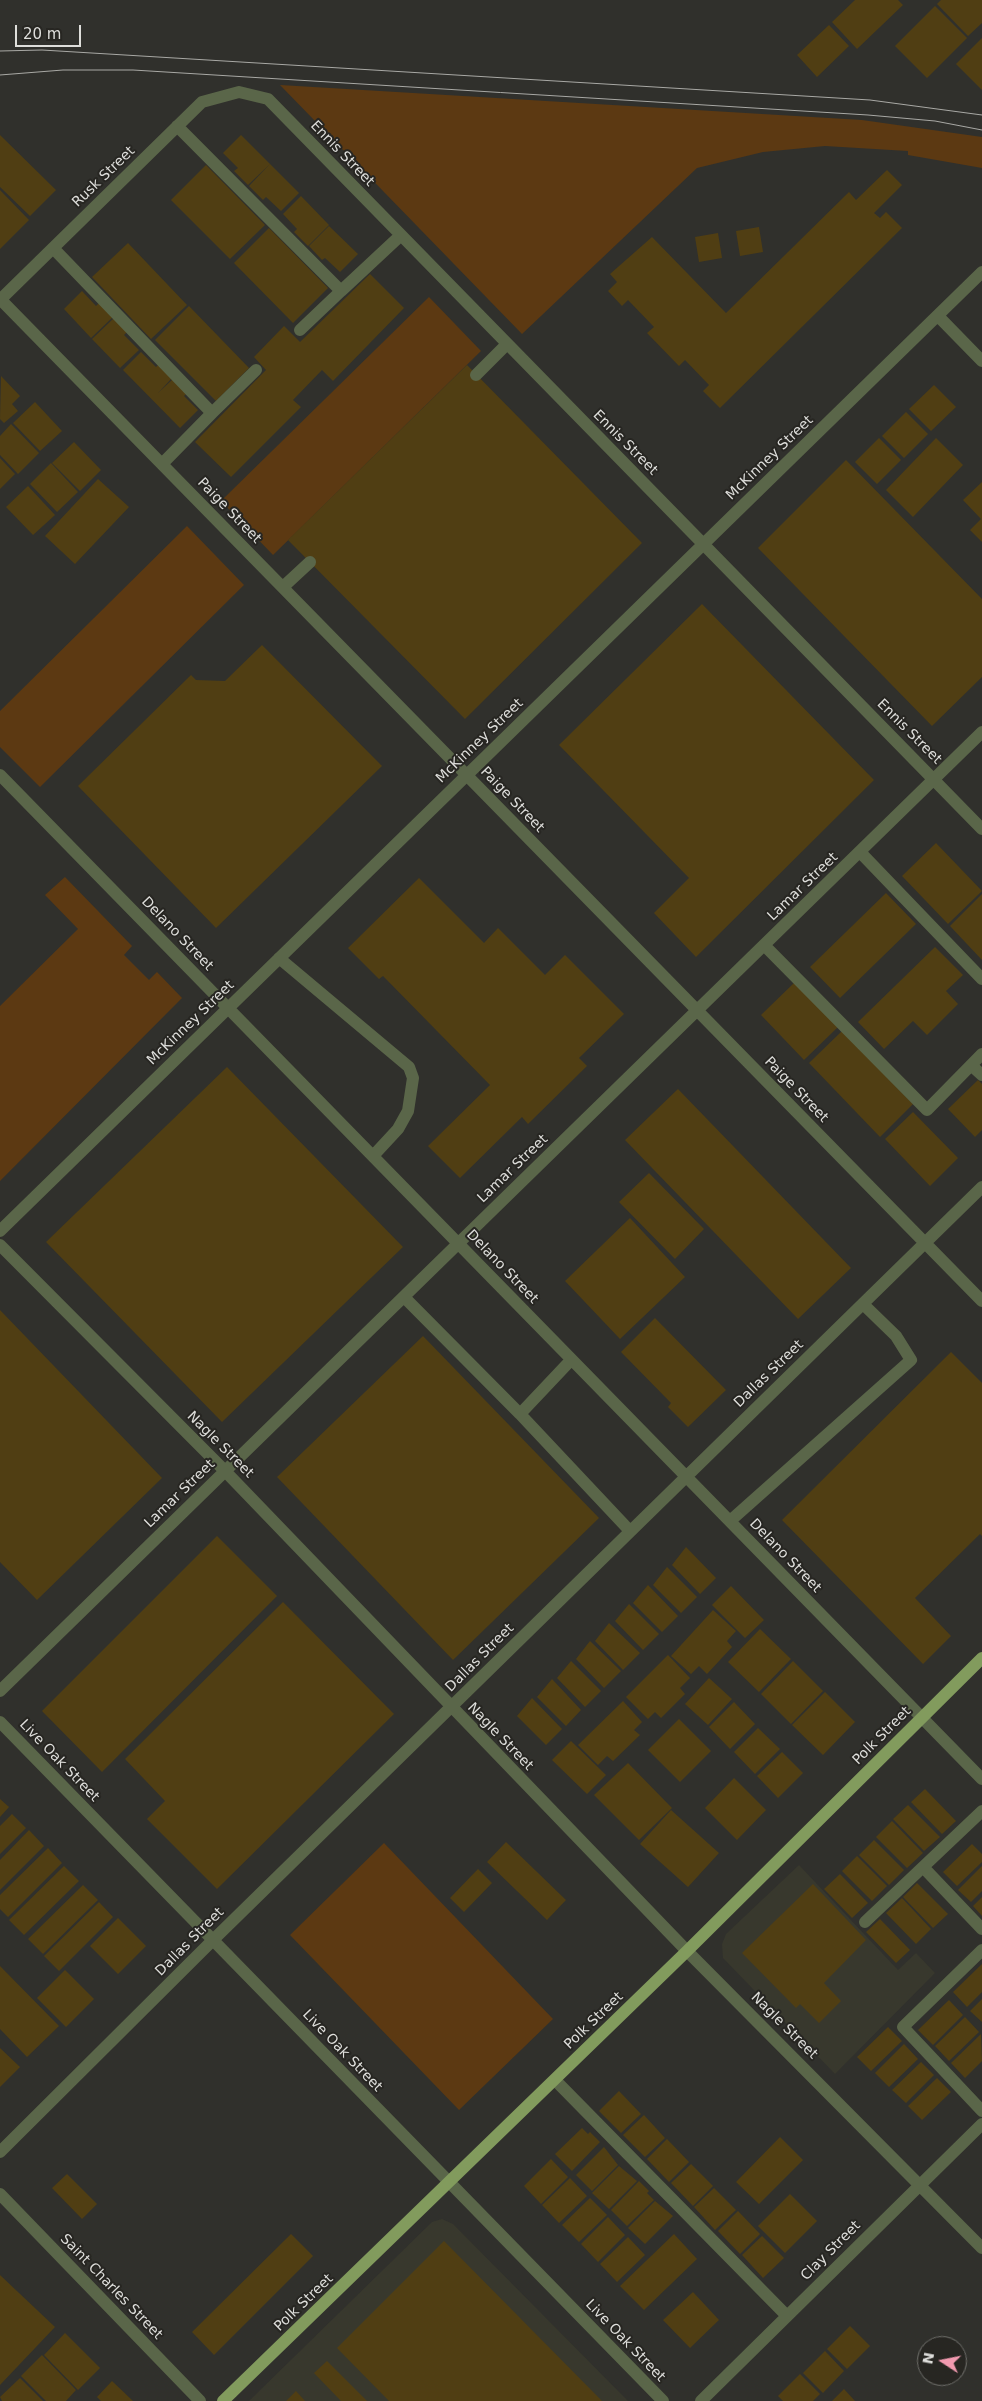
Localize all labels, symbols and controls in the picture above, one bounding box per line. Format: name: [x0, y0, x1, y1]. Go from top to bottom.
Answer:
scale bar: [18, 15, 84, 47]
text: 20 m: [23, 25, 61, 43]
street label: Ennis Street: [307, 118, 377, 190]
street label: Rusk Street: [69, 143, 139, 211]
street label: Ennis Street: [589, 407, 661, 479]
street label: McKinney Street: [723, 412, 817, 504]
street label: Paige Street: [194, 475, 264, 547]
street label: McKinney Street: [433, 695, 527, 787]
street label: Ennis Street: [873, 696, 945, 768]
street label: Paige Street: [477, 764, 547, 836]
street label: Lamar Street: [764, 849, 842, 925]
street label: Delano Street: [138, 894, 216, 974]
street label: McKinney Street: [144, 977, 238, 1069]
street label: Paige Street: [761, 1054, 831, 1126]
street label: Lamar Street: [474, 1131, 552, 1207]
street label: Delano Street: [463, 1227, 541, 1307]
street label: Dallas Street: [731, 1337, 807, 1411]
street label: Nagle Street: [183, 1408, 257, 1482]
street label: Lamar Street: [141, 1456, 219, 1532]
street label: Delano Street: [746, 1516, 824, 1596]
street label: Dallas Street: [442, 1620, 518, 1696]
street label: Nagle Street: [464, 1700, 536, 1774]
street label: Polk Street: [849, 1703, 915, 1769]
street label: Live Oak Street: [16, 1716, 102, 1806]
street label: Dallas Street: [152, 1904, 228, 1980]
street label: Polk Street: [561, 1989, 627, 2053]
street label: Nagle Street: [747, 1989, 821, 2063]
street label: Live Oak Street: [299, 2006, 385, 2096]
street label: Clay Street: [798, 2218, 864, 2284]
street label: Saint Charles Street: [56, 2231, 166, 2343]
street label: Polk Street: [271, 2271, 337, 2335]
street label: Live Oak Street: [582, 2296, 668, 2386]
north arrow: [917, 2336, 967, 2386]
text: N: [919, 2351, 937, 2366]

